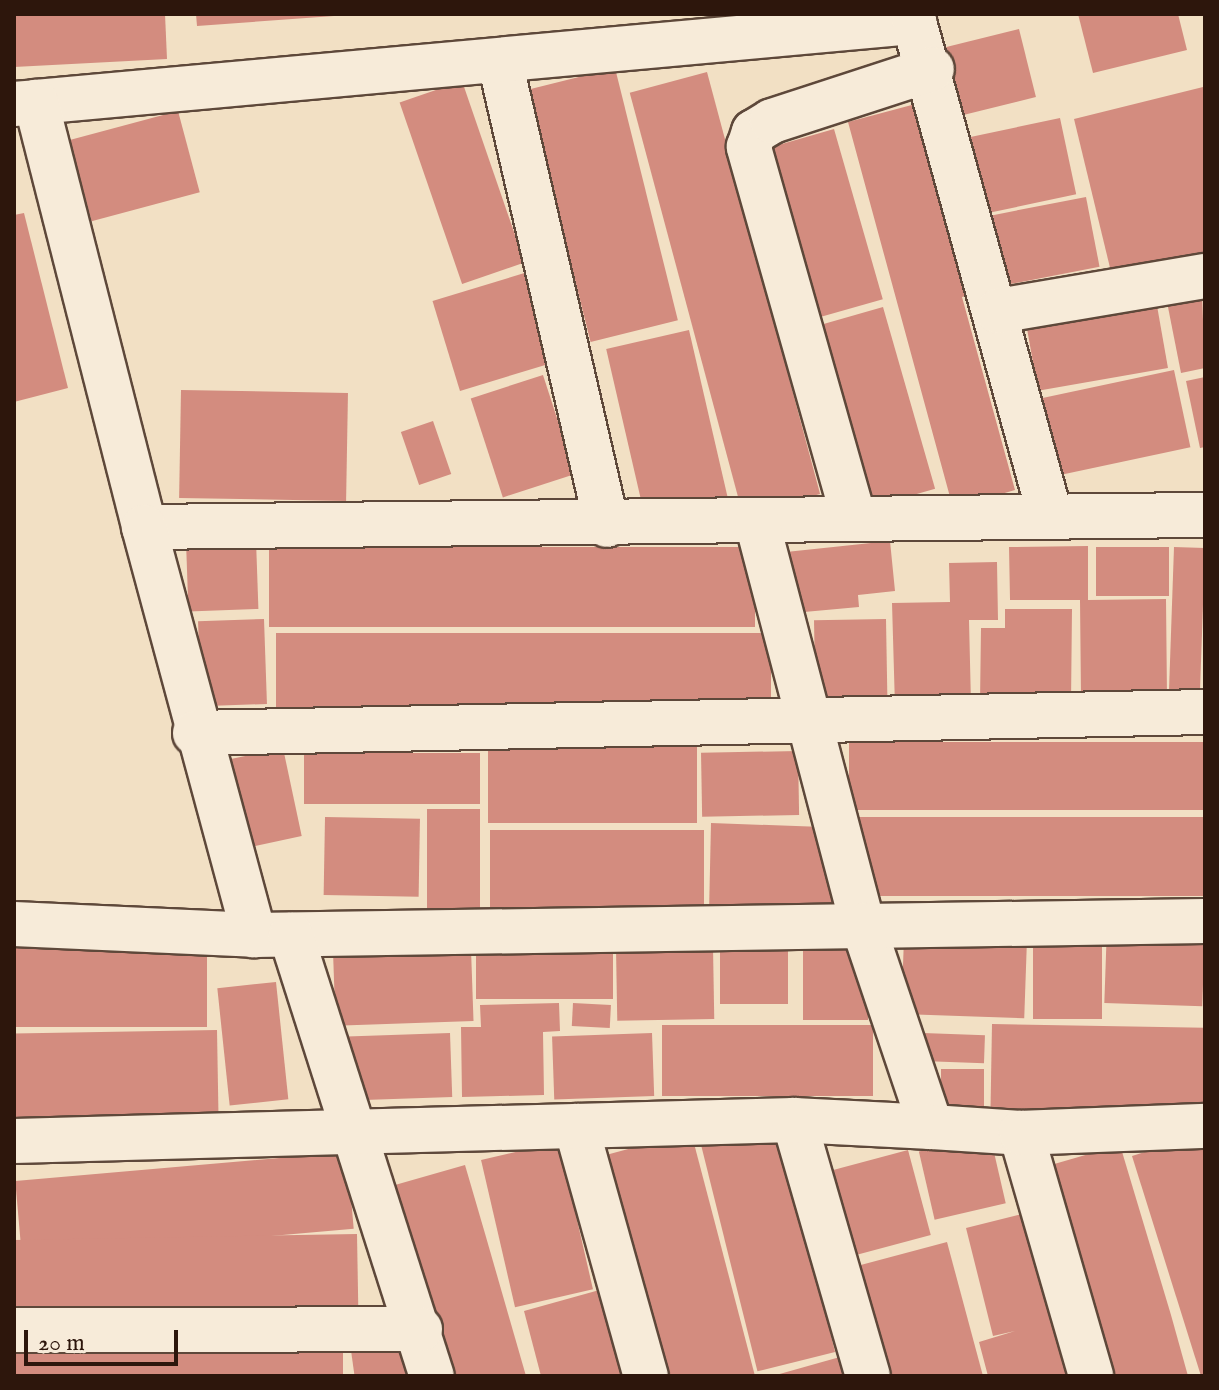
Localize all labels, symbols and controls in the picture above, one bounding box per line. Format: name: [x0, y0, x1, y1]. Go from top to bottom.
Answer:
scale bar: [28, 1314, 182, 1364]
text: 20 m: [38, 1328, 85, 1359]

